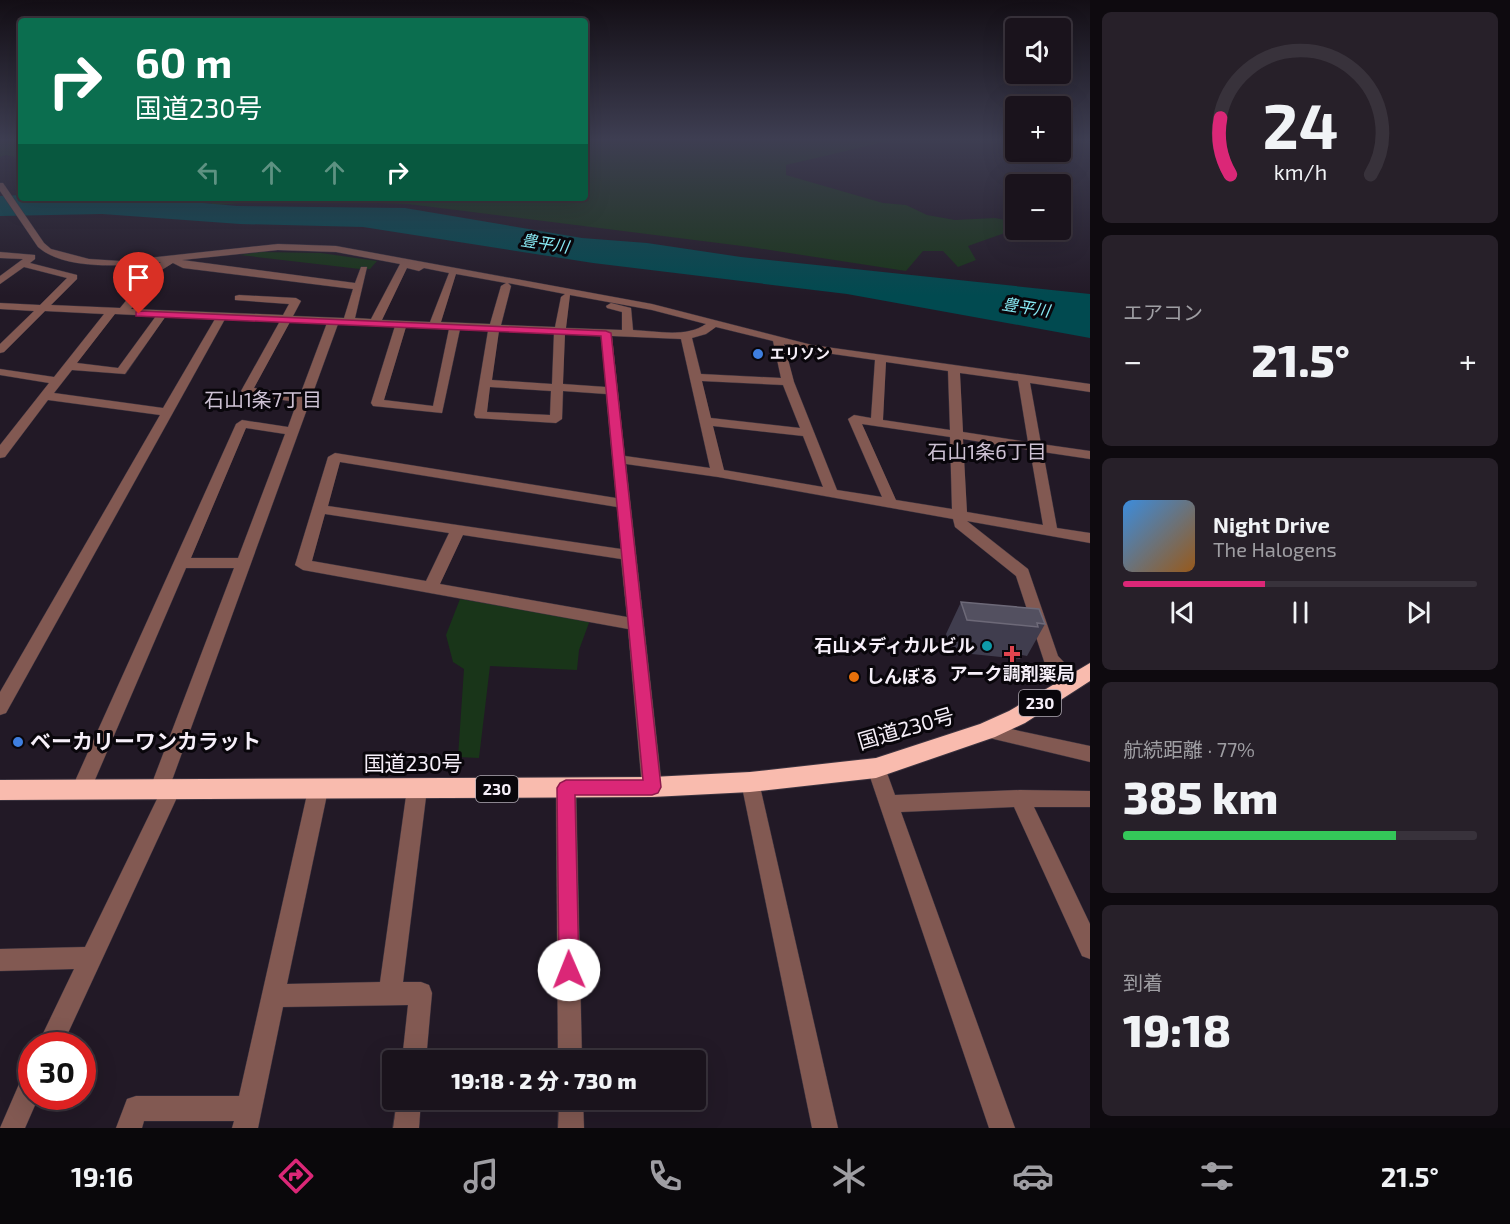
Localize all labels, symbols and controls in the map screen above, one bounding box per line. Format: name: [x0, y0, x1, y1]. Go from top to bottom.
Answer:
map controls: [1005, 18, 1071, 240]
button: sound: [1005, 18, 1071, 84]
text: 60 m: [135, 36, 232, 86]
icon: right: [36, 42, 114, 120]
text: 24: [1262, 87, 1338, 162]
text: 国道230号: [135, 91, 262, 123]
button: +: [1005, 96, 1071, 162]
icon: left: [192, 156, 225, 189]
icon: ahead: [255, 156, 288, 189]
icon: ahead: [318, 156, 351, 189]
icon: right: [381, 156, 414, 189]
text: km/h: [1273, 159, 1327, 184]
button: −: [1005, 174, 1071, 240]
water label: 豊平川: [520, 229, 572, 256]
pin: [113, 252, 164, 314]
icon: arrive: [122, 261, 155, 294]
water label: 豊平川: [1001, 293, 1053, 320]
text: エアコン: [1123, 300, 1203, 324]
text: 21.5°: [1251, 332, 1350, 386]
text: −: [1123, 340, 1142, 380]
text: +: [1459, 340, 1477, 380]
place label: エリソン: [770, 344, 830, 362]
marker: エリソン: [751, 347, 765, 361]
district label: 石山1条7丁目: [204, 387, 322, 411]
district label: 石山1条6丁目: [927, 439, 1047, 463]
text: Night Drive: [1213, 511, 1330, 537]
text: The Halogens: [1213, 537, 1337, 561]
icon: previous: [1166, 596, 1199, 629]
icon: pause: [1284, 596, 1317, 629]
icon: next: [1402, 596, 1435, 629]
place label: 石山メディカルビル: [814, 634, 975, 656]
marker: 石山メディカルビル: [980, 639, 994, 653]
marker: アーク調剤薬局: [1005, 647, 1019, 661]
place label: アーク調剤薬局: [950, 662, 1074, 684]
place label: しんぼる: [866, 665, 938, 687]
marker: しんぼる: [847, 670, 861, 684]
road number: 230: [1019, 690, 1061, 716]
street label: 国道230号: [854, 702, 957, 753]
place label: ベーカリーワンカラット: [30, 728, 261, 753]
marker: ベーカリーワンカラット: [11, 735, 25, 749]
text: 航続距離 · 77%: [1123, 737, 1255, 761]
street label: 国道230号: [363, 750, 463, 775]
text: 385 km: [1123, 769, 1278, 823]
road number: 230: [476, 776, 518, 802]
position arrow: [537, 938, 601, 1002]
text: 到着: [1123, 970, 1163, 994]
text: 19:18: [1123, 1002, 1231, 1056]
speed limit sign: 30: [18, 1032, 96, 1110]
text: 19:18 · 2 分 · 730 m: [451, 1067, 637, 1093]
icon: directions: [275, 1155, 317, 1197]
icon: music: [460, 1155, 502, 1197]
icon: phone: [644, 1155, 686, 1197]
icon: climate: [828, 1155, 870, 1197]
icon: car: [1012, 1155, 1054, 1197]
icon: filters: [1196, 1155, 1238, 1197]
text: 19:16: [71, 1160, 133, 1192]
text: 21.5°: [1381, 1160, 1439, 1192]

